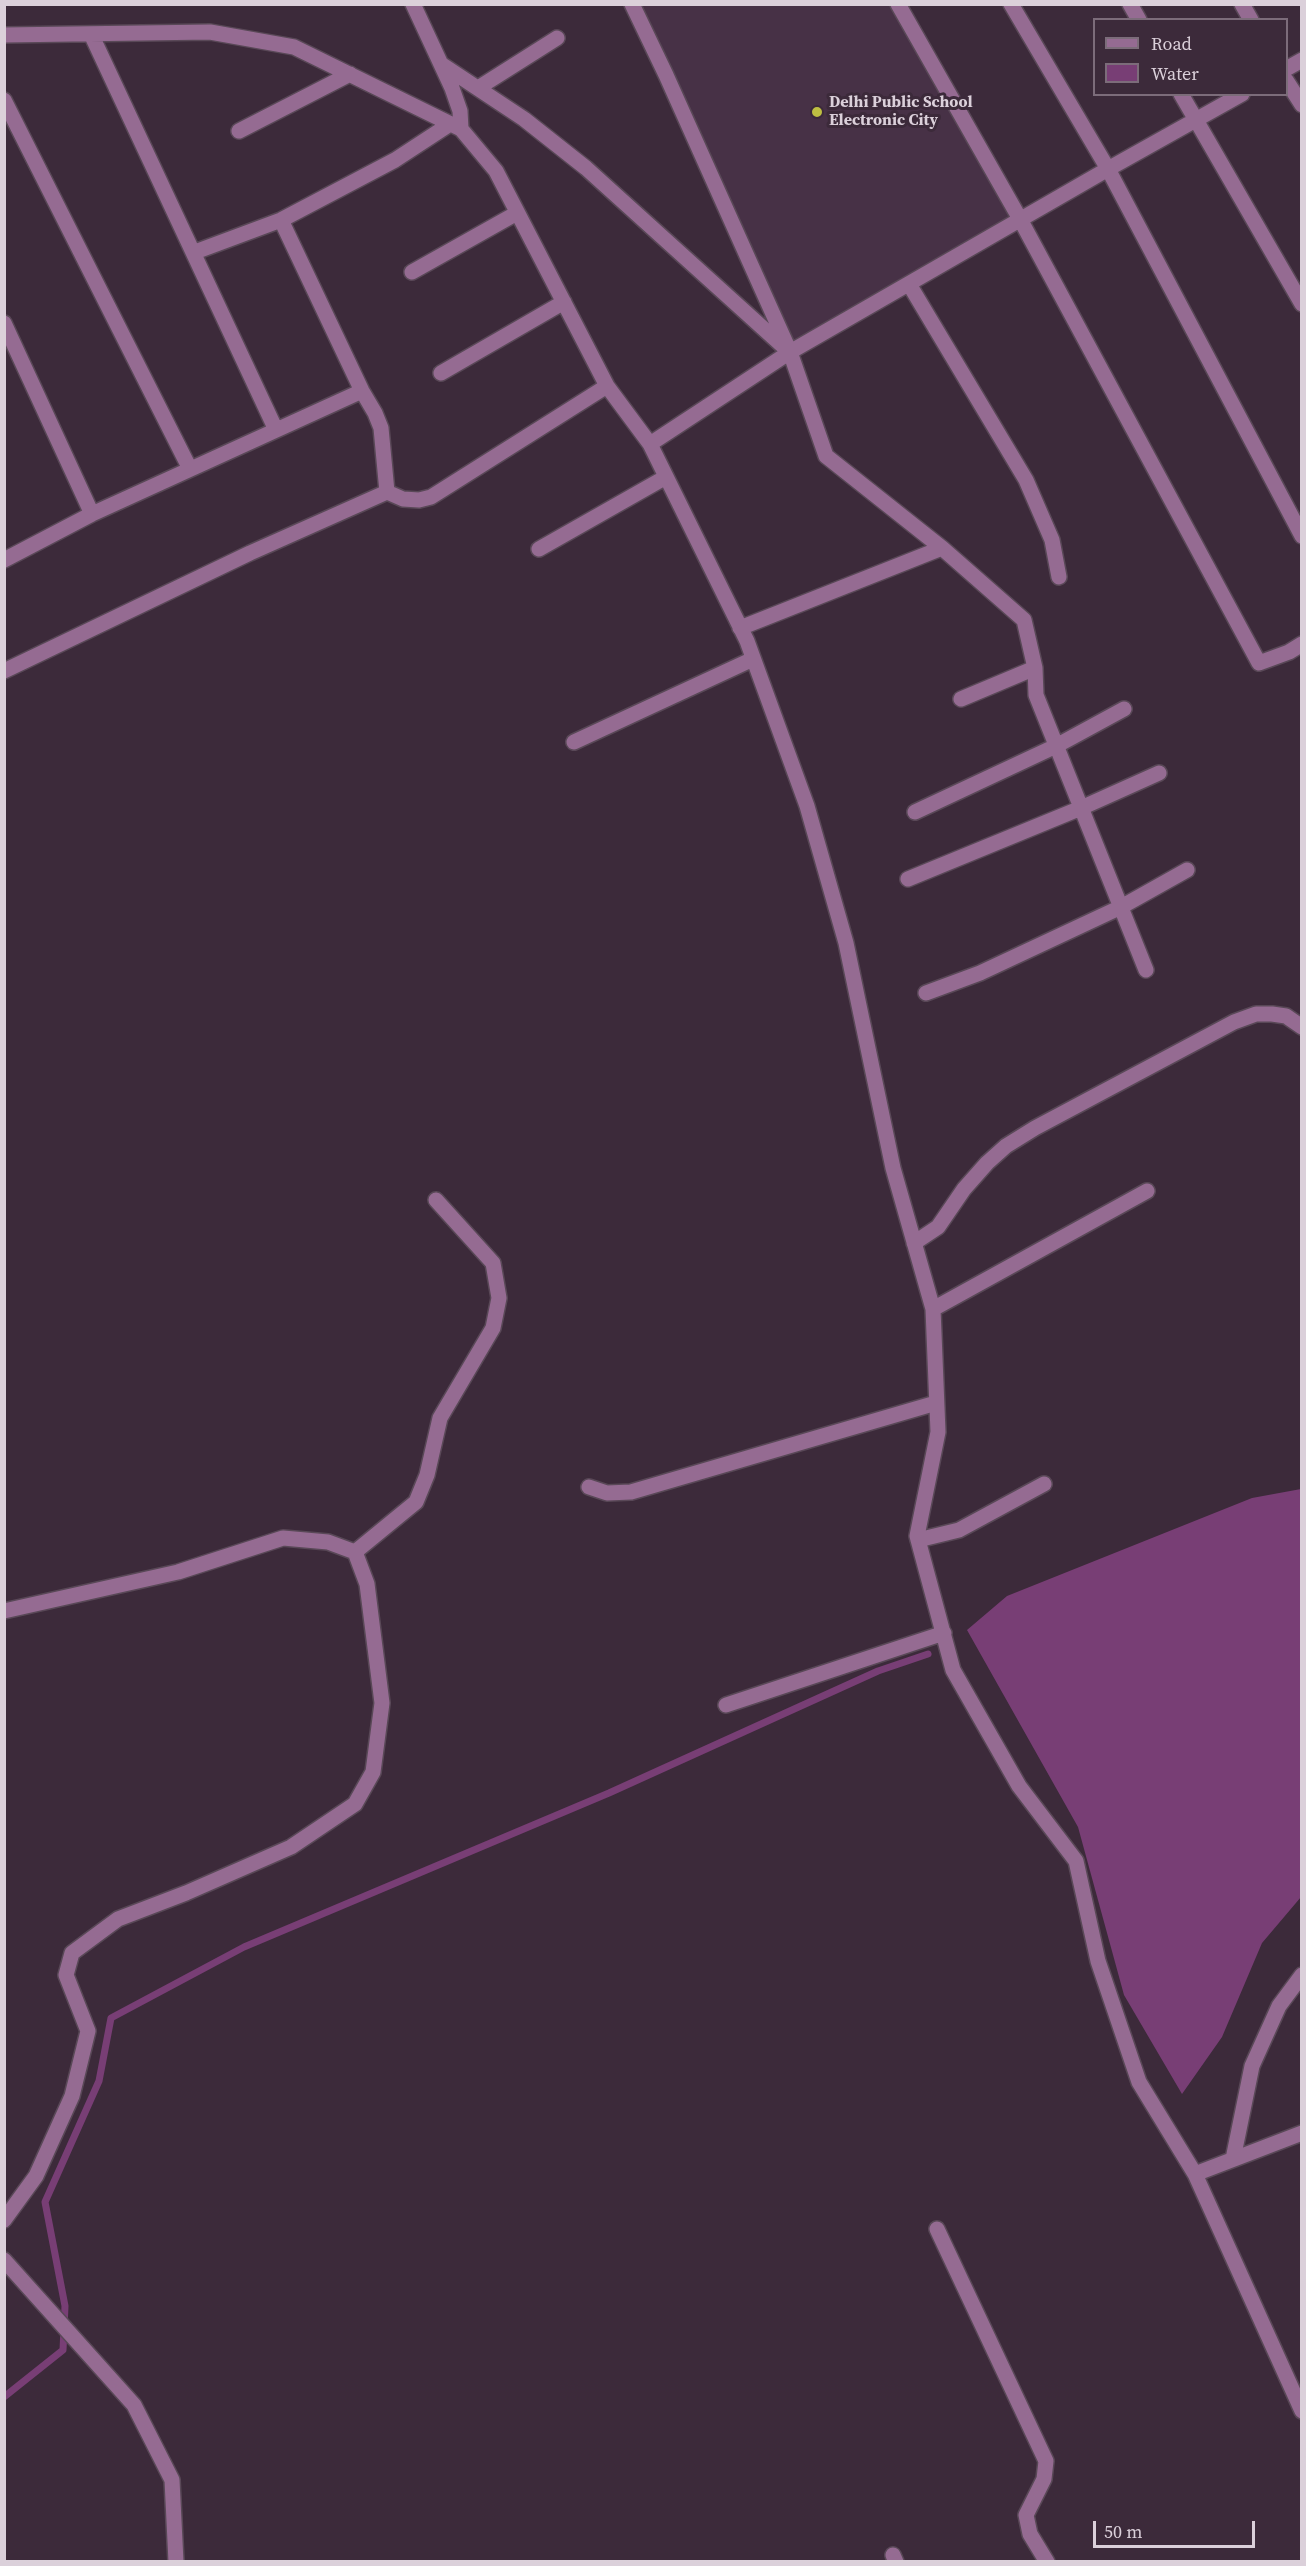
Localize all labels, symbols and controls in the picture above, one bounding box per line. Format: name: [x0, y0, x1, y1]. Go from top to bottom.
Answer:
legend: [1093, 18, 1288, 96]
text: Road: [1151, 31, 1192, 56]
text: Water: [1151, 61, 1199, 86]
place label: Delhi Public School Electronic City: [829, 93, 973, 131]
marker: Delhi Public School Electronic City: [810, 105, 824, 119]
scale bar: [1096, 2509, 1258, 2547]
text: 50 m: [1104, 2519, 1142, 2544]

